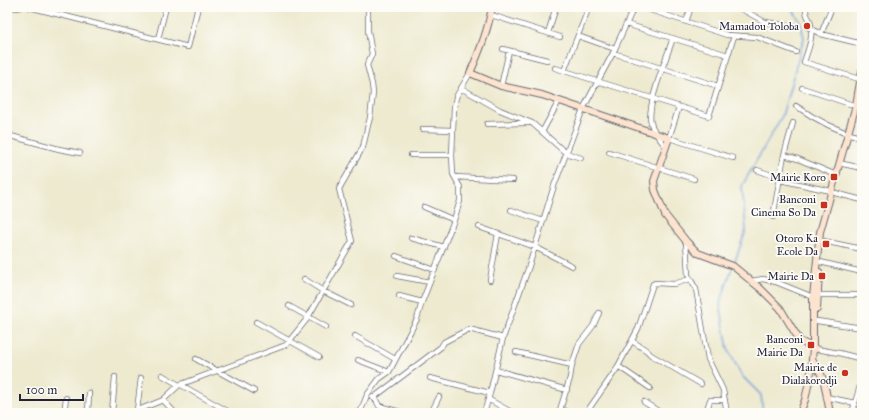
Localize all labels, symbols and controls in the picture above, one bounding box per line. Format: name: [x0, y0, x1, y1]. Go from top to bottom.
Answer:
place label: Mamadou Toloba: [719, 20, 799, 33]
marker: Mamadou Toloba: [802, 21, 812, 31]
place label: Mairie Koro: [770, 171, 826, 184]
marker: Mairie Koro: [829, 172, 839, 182]
place label: Banconi Cinema So Da: [751, 193, 816, 219]
marker: Banconi Cinema So Da: [819, 200, 829, 210]
place label: Otoro Ka Ecole Da: [776, 232, 818, 258]
marker: Otoro Ka Ecole Da: [821, 239, 831, 249]
place label: Mairie Da: [768, 270, 814, 283]
marker: Mairie Da: [817, 271, 827, 281]
place label: Banconi Mairie Da: [757, 333, 803, 359]
marker: Banconi Mairie Da: [806, 340, 816, 350]
place label: Mairie de Dialakorodji: [782, 361, 837, 387]
marker: Mairie de Dialakorodji: [840, 368, 850, 378]
scale bar: [20, 376, 83, 402]
text: 100 m: [26, 383, 57, 397]

